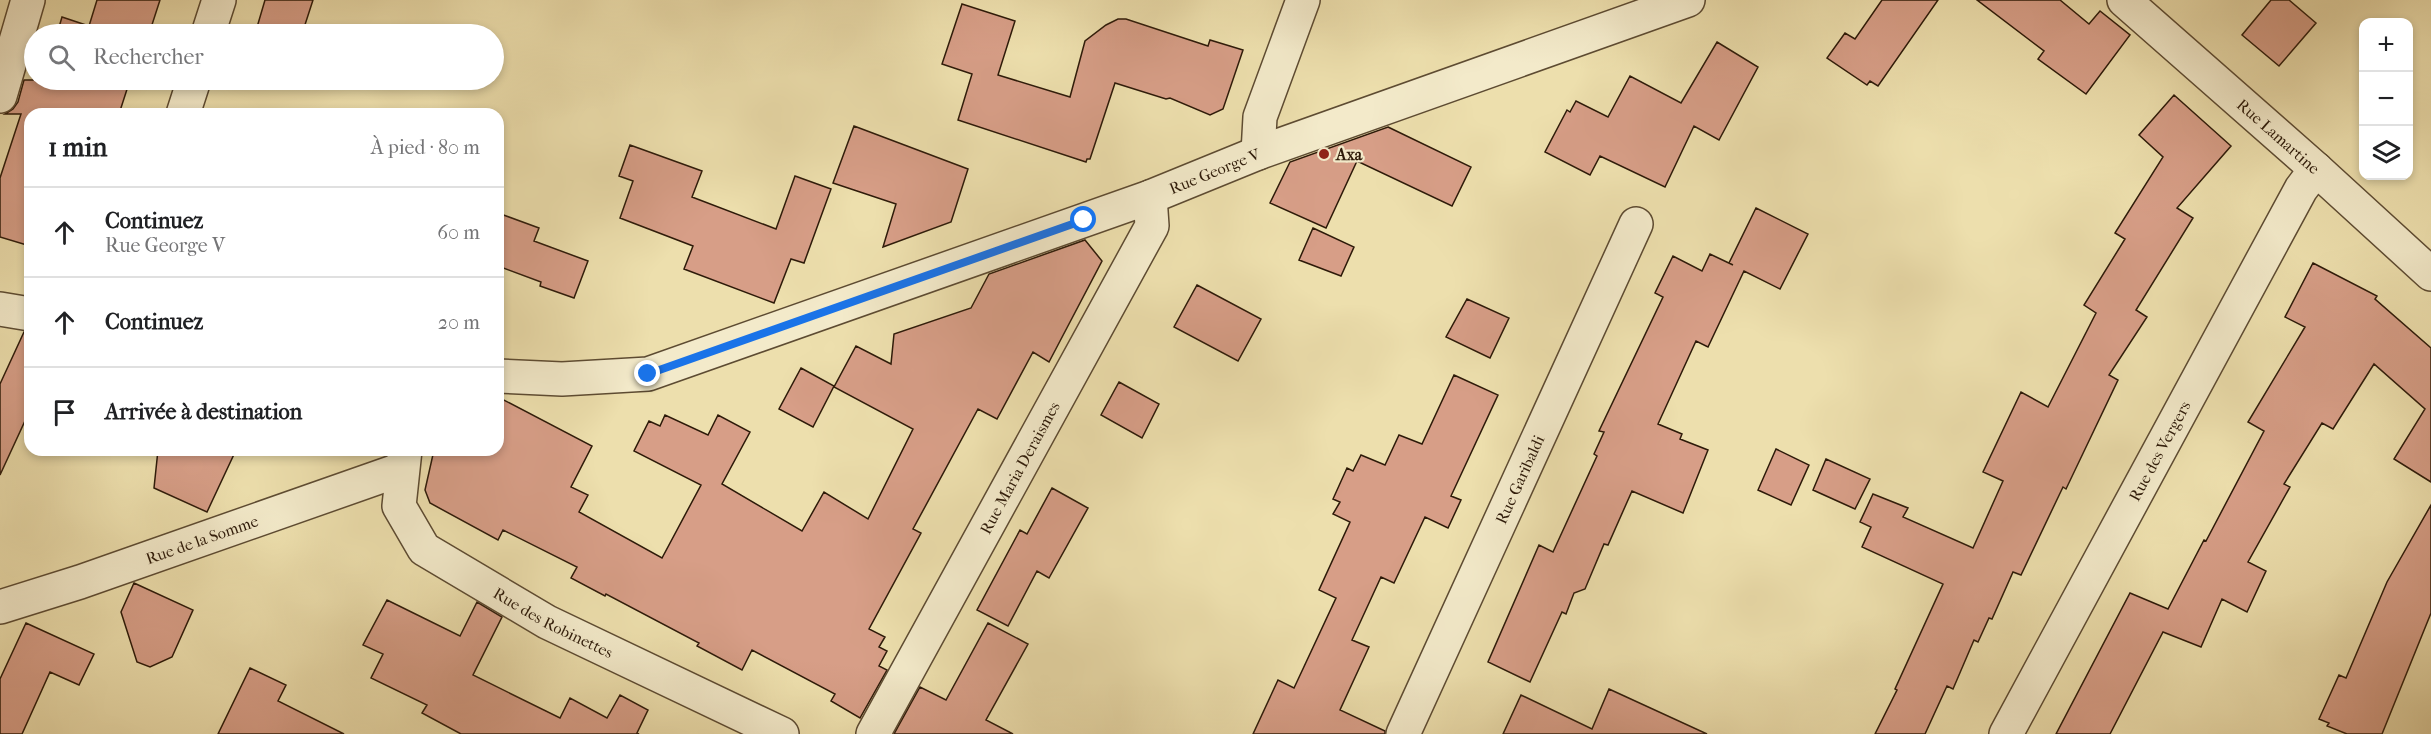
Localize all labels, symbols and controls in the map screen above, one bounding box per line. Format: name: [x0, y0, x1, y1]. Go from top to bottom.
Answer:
map controls: [2359, 18, 2413, 180]
button: +: [2359, 18, 2413, 72]
search box: [24, 24, 504, 90]
icon: search: [45, 41, 78, 74]
text: Rechercher: [93, 44, 204, 70]
button: −: [2359, 72, 2413, 126]
street label: Rue Lamartine: [2233, 95, 2324, 178]
button: layers: [2359, 126, 2413, 180]
text: 1 min: [48, 132, 107, 163]
text: À pied · 80 m: [371, 136, 480, 159]
street label: Rue George V: [1166, 144, 1263, 198]
place label: Axa: [1335, 145, 1363, 164]
marker: Axa: [1317, 147, 1331, 161]
route start: [1070, 206, 1096, 232]
text: Continuez: [105, 208, 203, 234]
icon: ahead: [48, 216, 81, 249]
text: 60 m: [437, 221, 480, 244]
text: Rue George V: [105, 234, 225, 257]
icon: ahead: [48, 306, 81, 339]
text: Continuez: [105, 309, 203, 335]
text: 20 m: [438, 311, 480, 334]
route end: [634, 360, 660, 386]
icon: arrive: [48, 396, 81, 429]
street label: Rue Maria Deraismes: [976, 398, 1064, 537]
street label: Rue des Vergers: [2125, 398, 2195, 504]
text: Arrivée à destination: [105, 399, 302, 425]
street label: Rue Garibaldi: [1491, 432, 1548, 527]
street label: Rue de la Somme: [143, 511, 261, 568]
street label: Rue des Robinettes: [490, 583, 616, 662]

